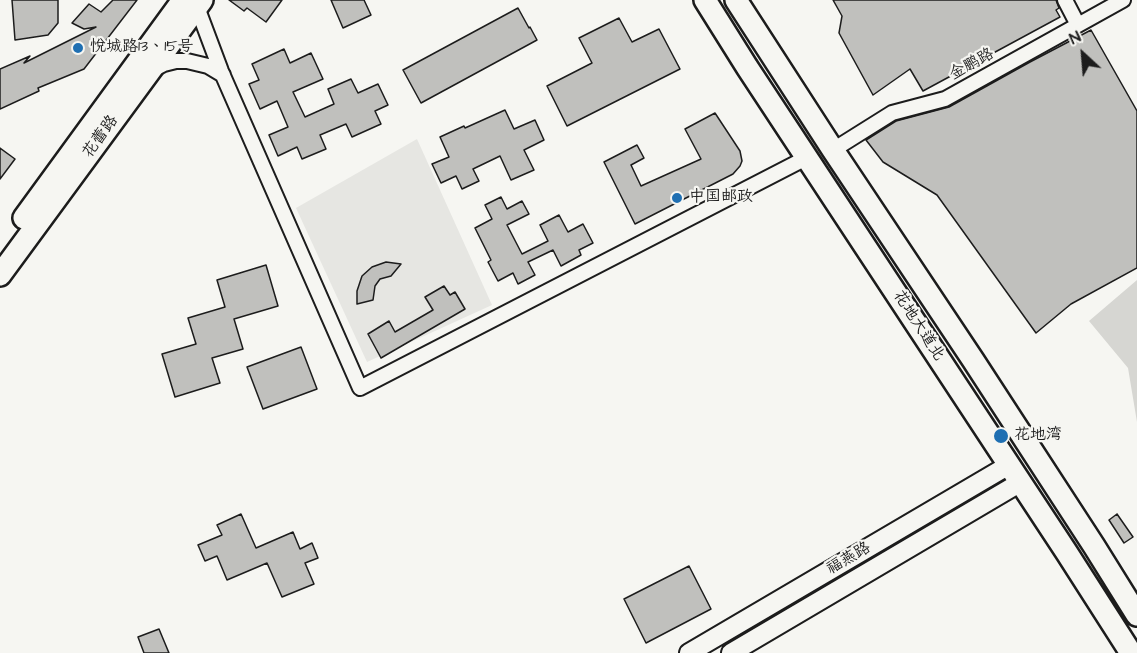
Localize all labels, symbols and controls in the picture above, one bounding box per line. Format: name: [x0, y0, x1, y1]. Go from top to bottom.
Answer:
north arrow: [1053, 24, 1113, 84]
text: N: [1066, 26, 1084, 50]
place label: 悦城路13、15号: [90, 38, 194, 58]
marker: 悦城路13、15号: [71, 41, 85, 55]
street label: 金鹏路: [946, 45, 998, 85]
street label: 花蕾路: [79, 112, 123, 162]
place label: 中国邮政: [689, 188, 753, 208]
marker: 中国邮政: [670, 191, 684, 205]
street label: 花地大道北: [888, 287, 948, 365]
place label: 花地湾: [1014, 426, 1062, 446]
marker: 花地湾: [992, 427, 1010, 445]
street label: 福燕路: [823, 539, 875, 579]

